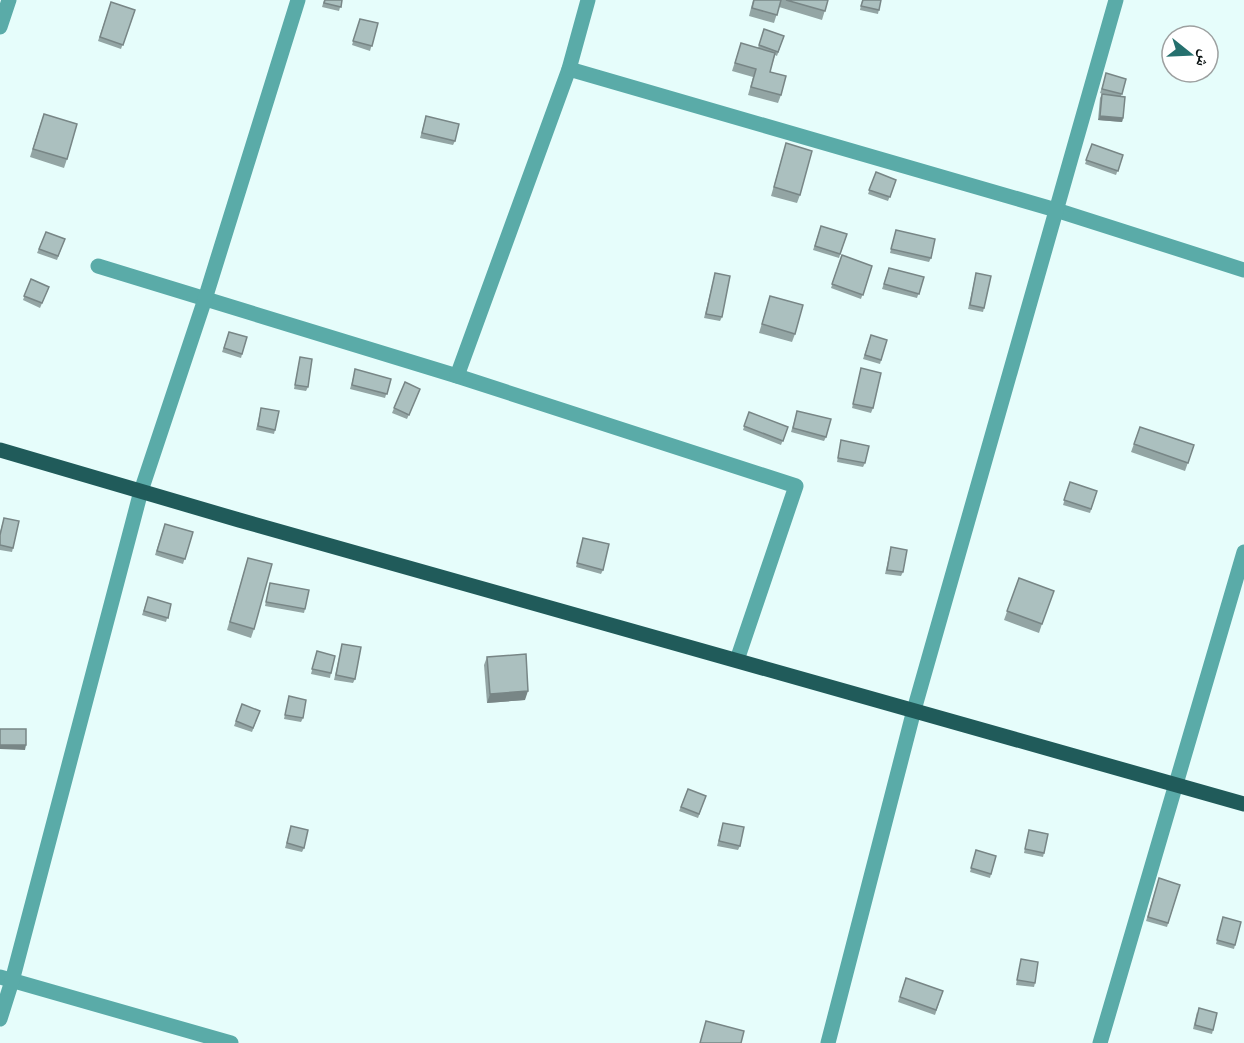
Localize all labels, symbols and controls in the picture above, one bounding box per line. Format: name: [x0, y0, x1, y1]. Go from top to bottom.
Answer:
north arrow: [1160, 24, 1220, 84]
text: ش: [1192, 47, 1215, 70]

